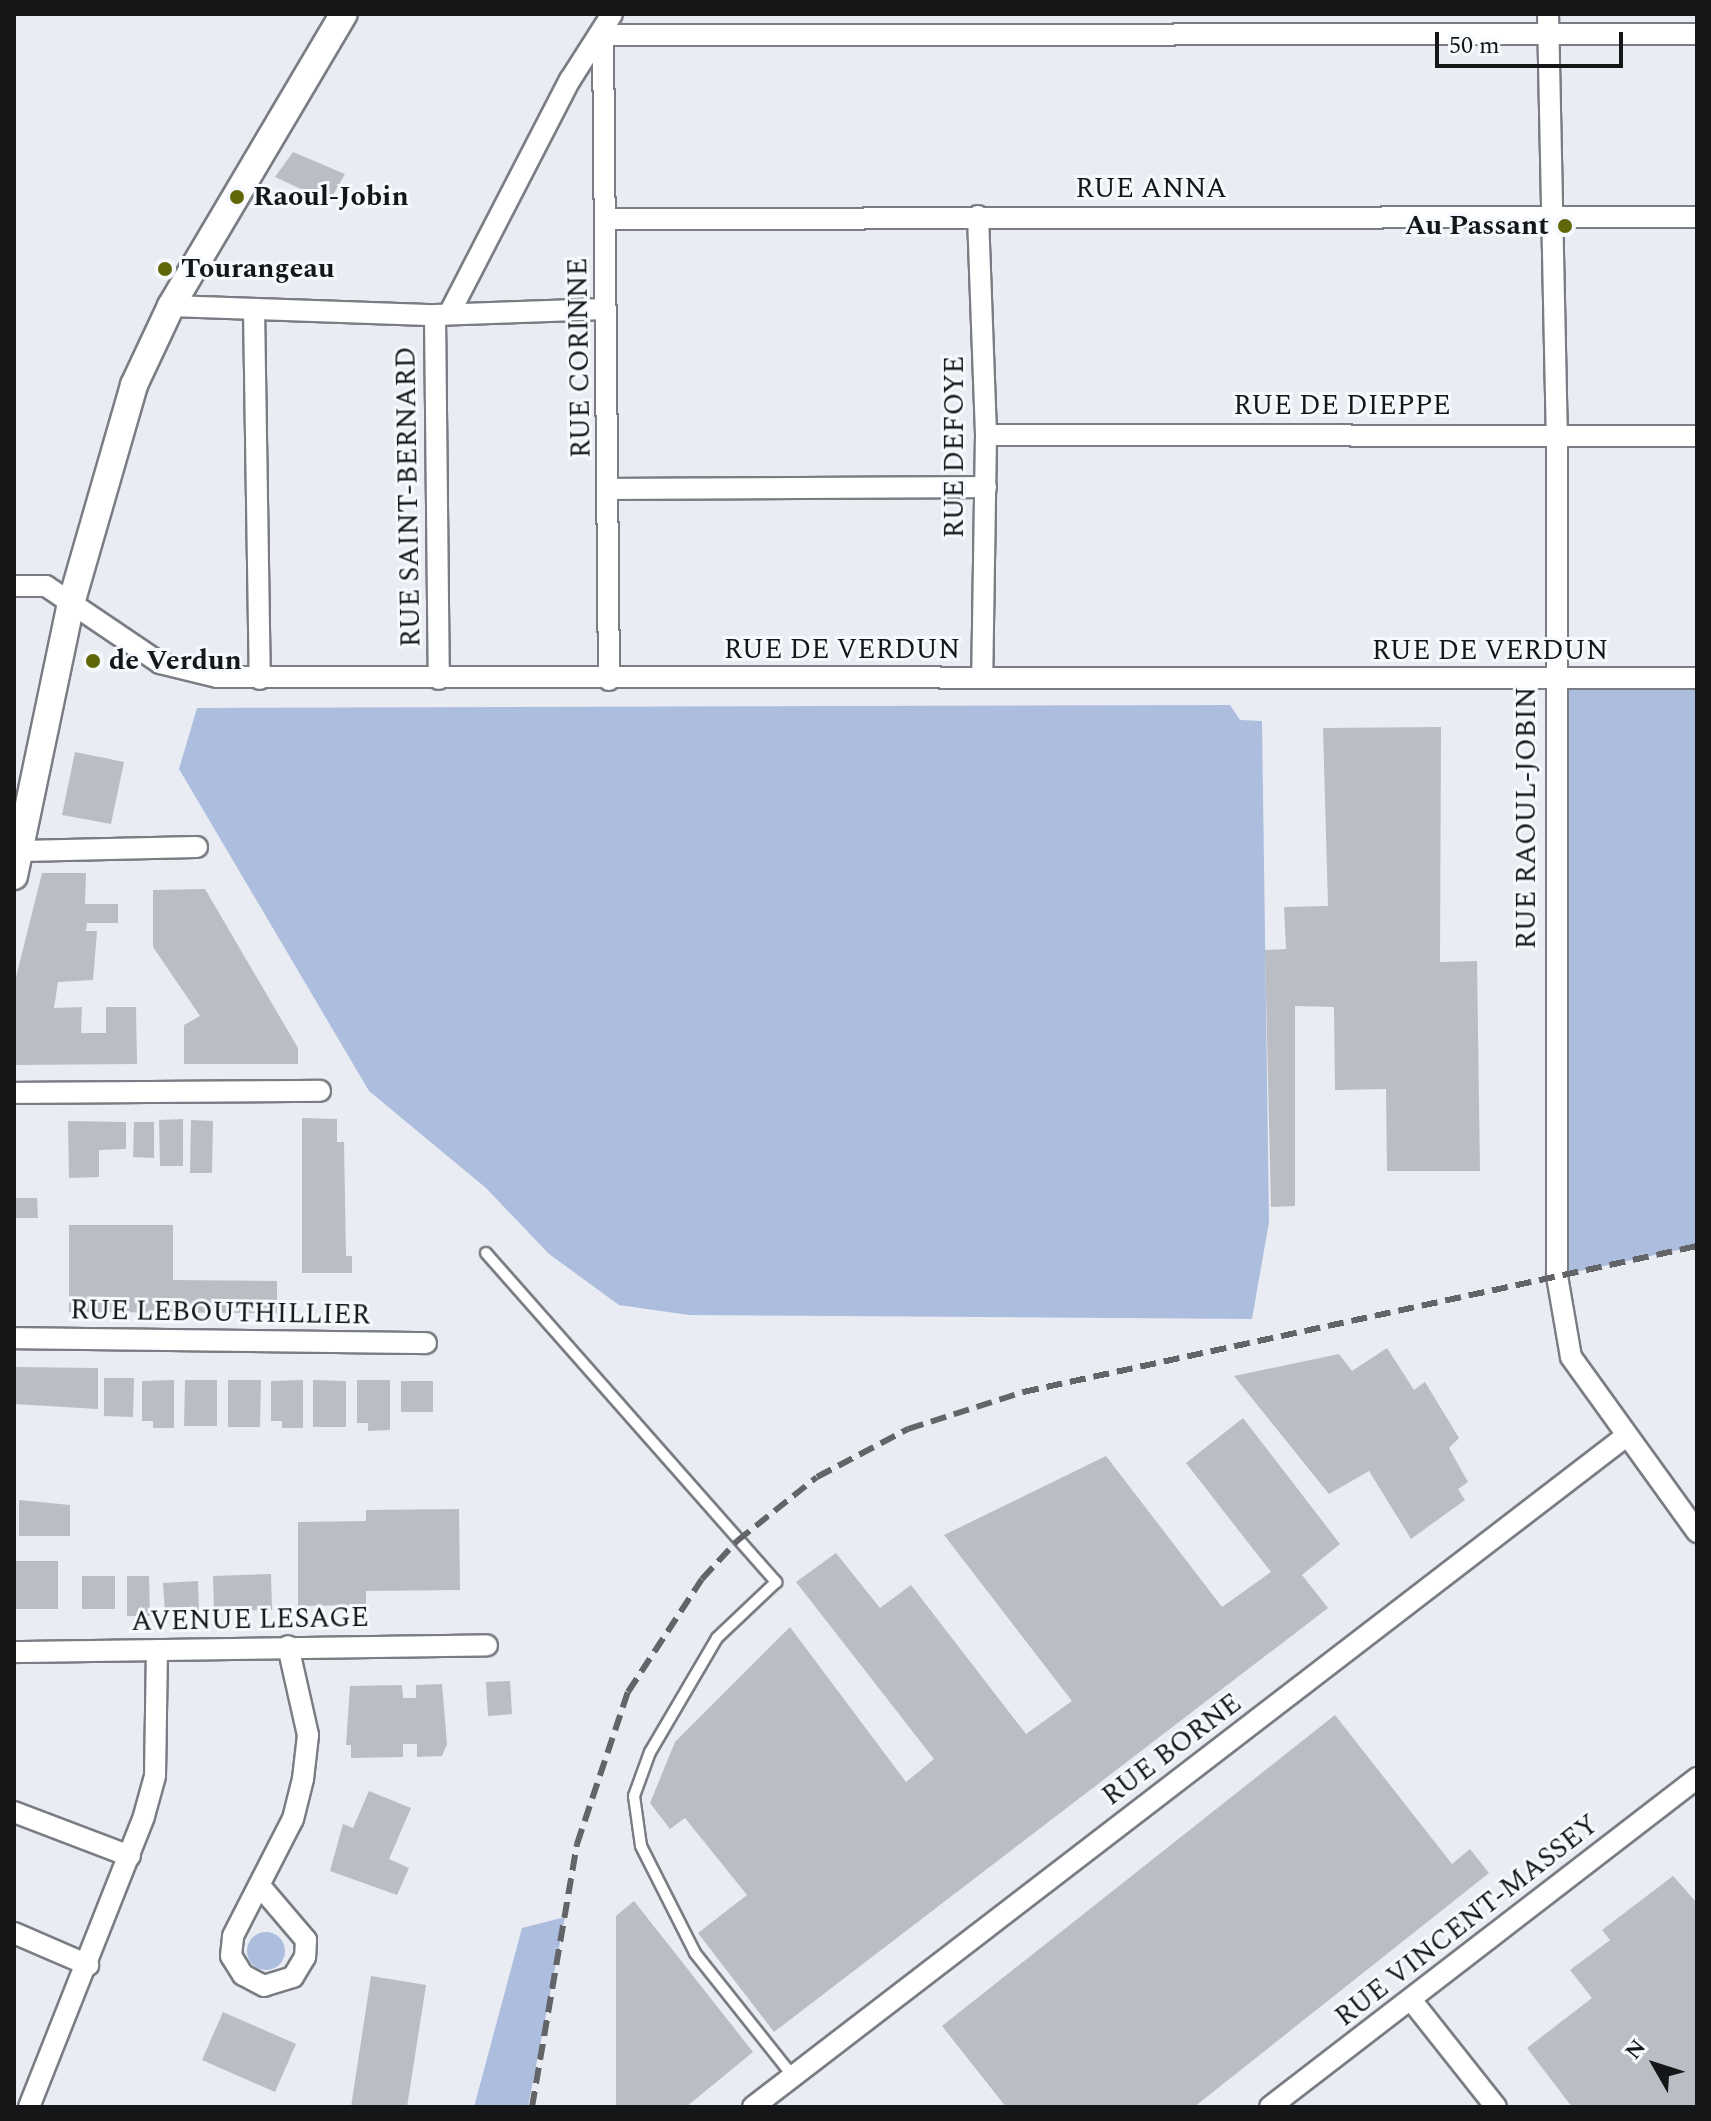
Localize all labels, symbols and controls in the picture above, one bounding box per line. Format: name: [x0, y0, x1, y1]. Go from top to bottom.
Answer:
scale bar: [1439, 16, 1627, 66]
text: 50 m: [1449, 28, 1500, 64]
street label: RUE ANNA: [1075, 172, 1227, 206]
place label: Raoul-Jobin: [253, 180, 409, 214]
marker: Raoul-Jobin: [228, 188, 246, 206]
place label: Au Passant: [1405, 209, 1549, 243]
marker: Au Passant: [1556, 217, 1574, 235]
place label: Tourangeau: [181, 252, 334, 286]
street label: RUE CORINNE: [561, 257, 599, 459]
marker: Tourangeau: [156, 260, 174, 278]
street label: RUE SAINT-BERNARD: [390, 346, 428, 648]
street label: RUE DEFOYE: [938, 356, 972, 538]
street label: RUE DE DIEPPE: [1233, 389, 1451, 423]
street label: RUE DE VERDUN: [724, 633, 960, 667]
street label: RUE DE VERDUN: [1372, 634, 1608, 668]
place label: de Verdun: [109, 644, 242, 678]
marker: de Verdun: [84, 652, 102, 670]
street label: RUE RAOUL-JOBIN: [1510, 687, 1544, 949]
street label: RUE LEBOUTHILLIER: [70, 1294, 370, 1332]
street label: AVENUE LESAGE: [131, 1601, 369, 1639]
street label: RUE BORNE: [1096, 1687, 1248, 1813]
street label: RUE VINCENT-MASSEY: [1329, 1808, 1605, 2034]
north arrow: [1615, 2025, 1695, 2105]
text: N: [1617, 2032, 1654, 2067]

